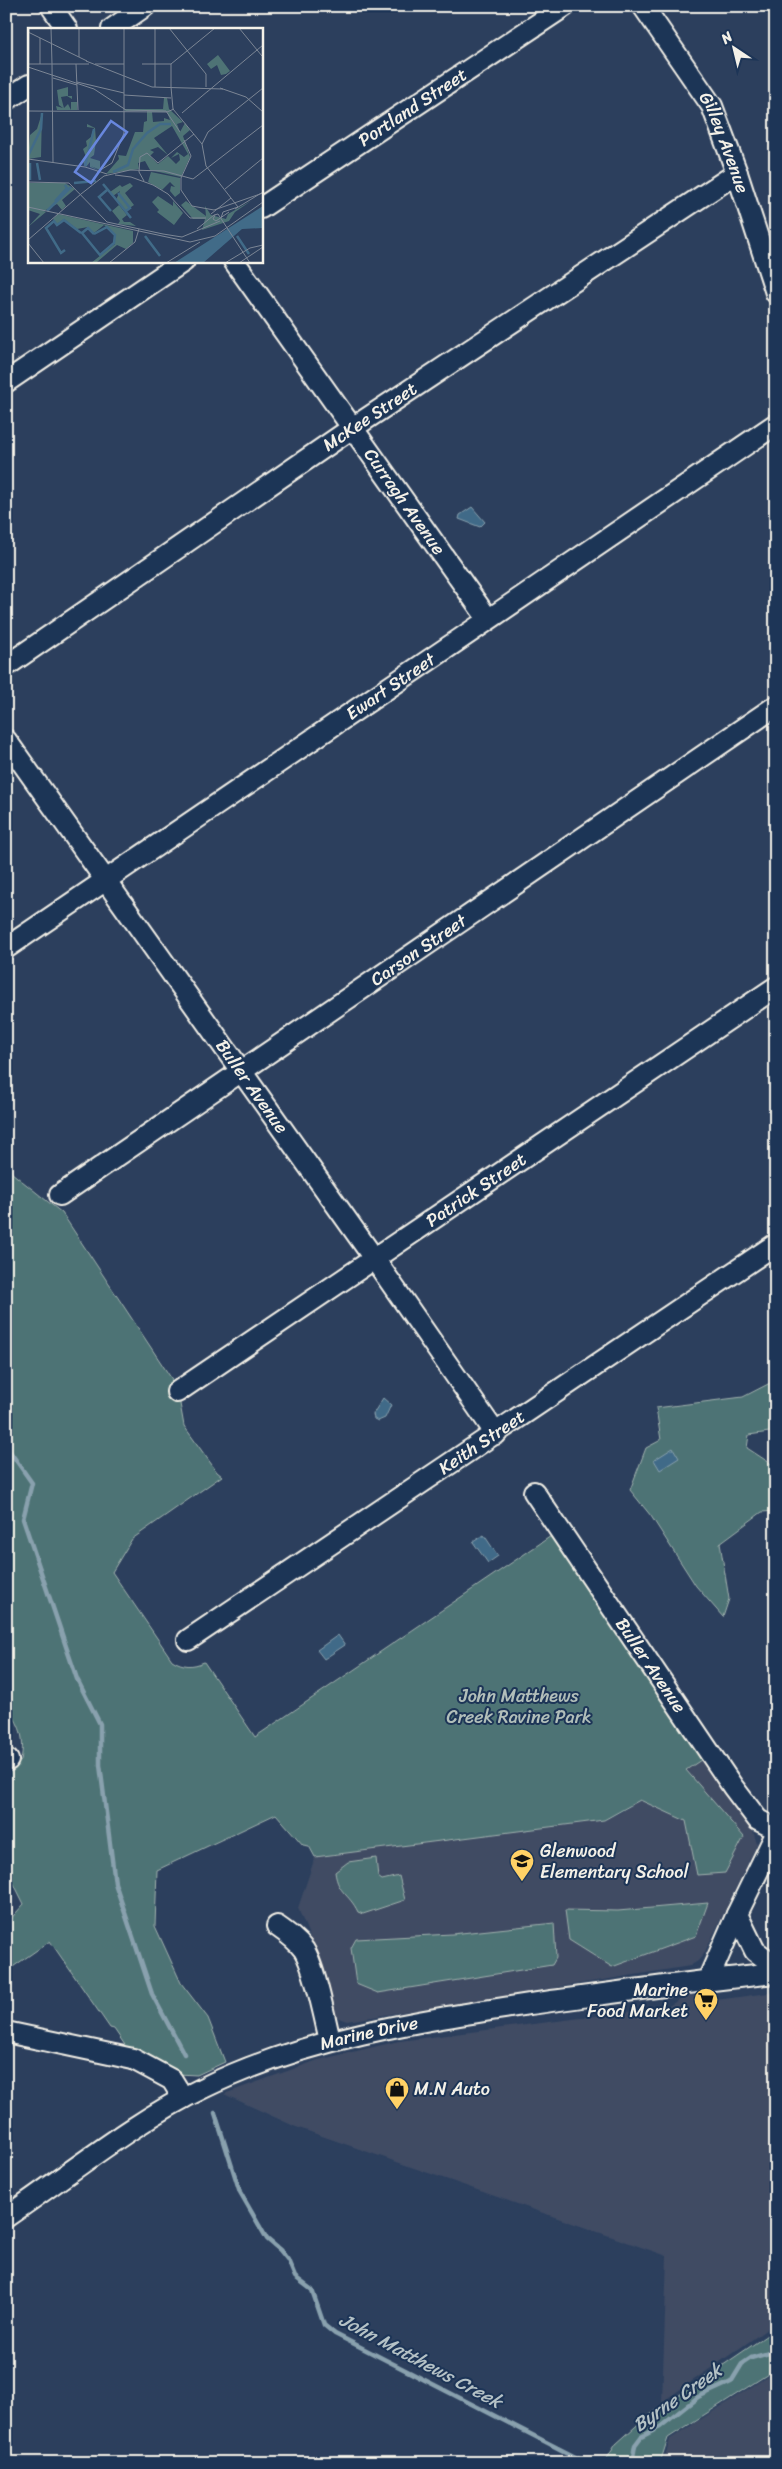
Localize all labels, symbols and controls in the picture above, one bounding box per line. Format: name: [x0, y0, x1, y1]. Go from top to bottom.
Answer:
north arrow: [710, 22, 760, 72]
text: N: [715, 25, 738, 51]
inset map: [28, 28, 262, 262]
street label: Portland Street: [351, 59, 474, 155]
street label: Gilley Avenue: [690, 85, 759, 198]
street label: McKee Street: [316, 373, 424, 460]
street label: Curragh Avenue: [355, 441, 454, 562]
street label: Ewart Street: [339, 644, 443, 729]
street label: Carson Street: [363, 905, 474, 995]
street label: Buller Avenue: [207, 1032, 297, 1141]
street label: Patrick Street: [419, 1144, 533, 1236]
street label: Keith Street: [431, 1401, 532, 1483]
street label: Buller Avenue: [607, 1611, 695, 1720]
park label: John Matthews Creek Ravine Park: [446, 1680, 592, 1733]
place label: Glenwood Elementary School: [540, 1835, 689, 1888]
school or university icon: Glenwood Elementary School: [509, 1848, 535, 1882]
place label: Marine Food Market: [587, 1974, 688, 2027]
supermarket icon: Marine Food Market: [693, 1987, 719, 2021]
street label: Marine Drive: [316, 2007, 421, 2060]
place label: M.N Auto: [414, 2073, 490, 2105]
shop icon: M.N Auto: [384, 2076, 410, 2110]
water label: John Matthews Creek: [333, 2304, 511, 2419]
water label: Byrne Creek: [626, 2353, 731, 2441]

